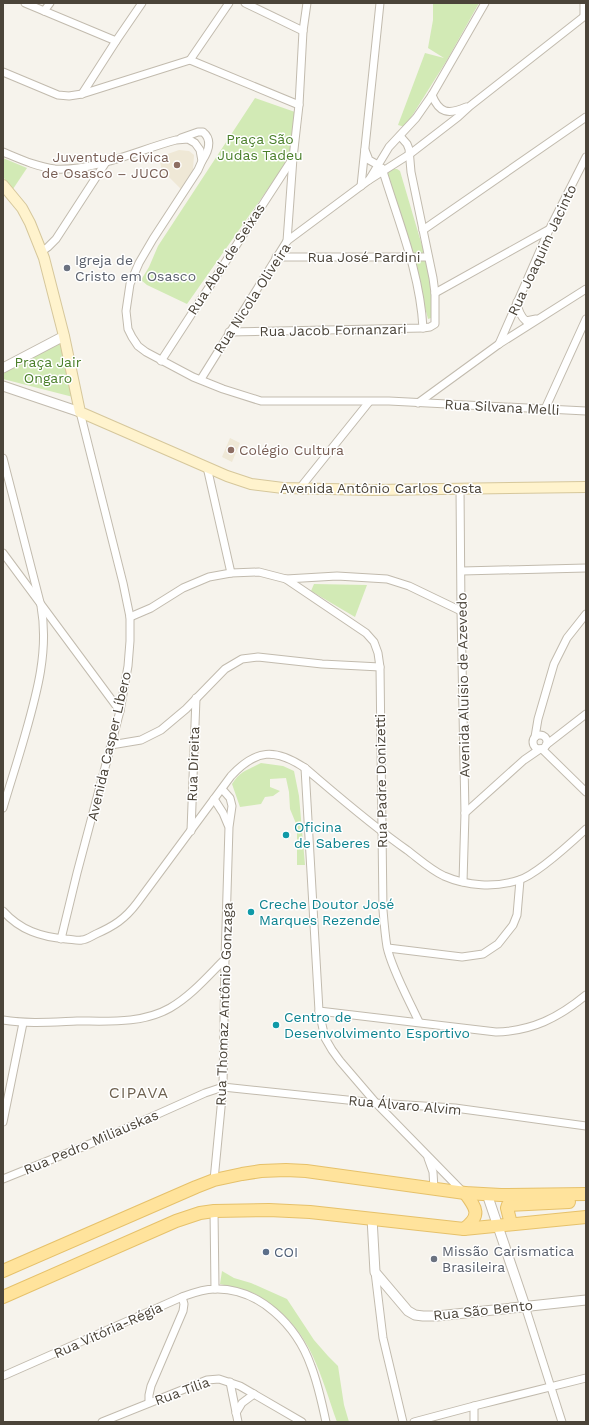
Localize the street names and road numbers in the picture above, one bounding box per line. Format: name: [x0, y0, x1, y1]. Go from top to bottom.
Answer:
street label: Rua Joaquim Jacinto: [505, 182, 579, 318]
street label: Rua Abel de Seixas: [184, 200, 268, 318]
street label: Rua Nicola Oliveira: [210, 240, 294, 356]
street label: Rua José Pardini: [307, 249, 421, 265]
street label: Rua Jacob Fornanzari: [259, 321, 407, 339]
street label: Rua Silvana Melli: [444, 396, 560, 418]
street label: Avenida Antônio Carlos Costa: [280, 480, 482, 496]
street label: Avenida Aluísio de Azevedo: [453, 592, 473, 778]
street label: Avenida Casper Líbero: [84, 670, 134, 822]
street label: Rua Padre Donizetti: [372, 714, 390, 848]
street label: Rua Direita: [184, 726, 202, 802]
street label: Rua Thomaz Antônio Gonzaga: [212, 902, 236, 1106]
street label: Rua Álvaro Alvim: [348, 1092, 462, 1118]
street label: Rua Pedro Miliauskas: [21, 1106, 161, 1178]
street label: Rua São Bento: [432, 1297, 534, 1323]
street label: Rua Vitória-Régia: [51, 1299, 165, 1361]
street label: Rua Tília: [152, 1374, 212, 1408]

